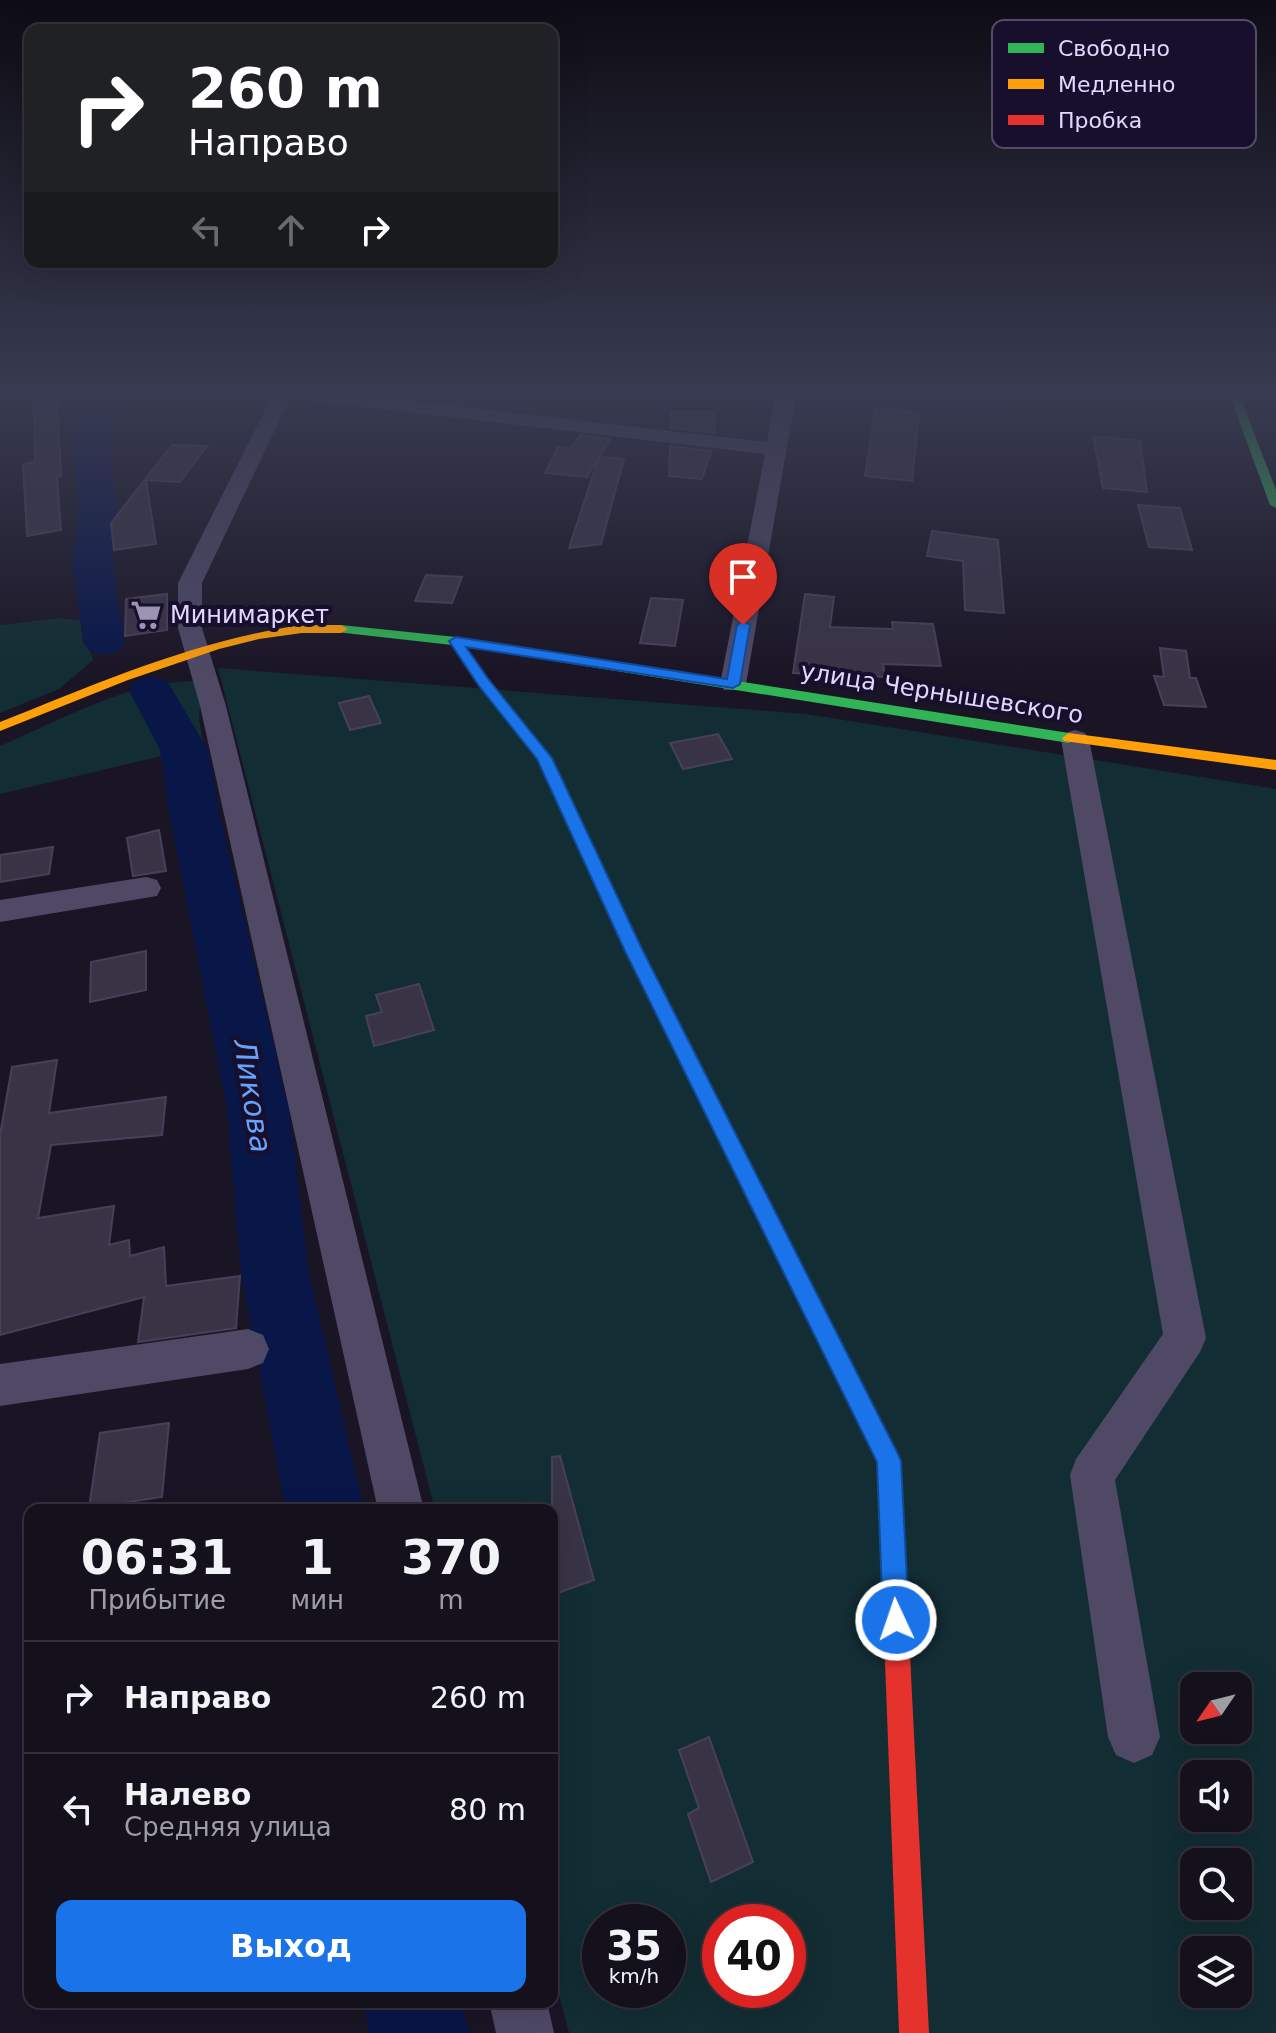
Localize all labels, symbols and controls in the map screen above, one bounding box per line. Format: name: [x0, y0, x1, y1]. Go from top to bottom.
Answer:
legend: [992, 20, 1256, 148]
text: Свободно: [1058, 36, 1170, 61]
text: 260 m: [188, 55, 383, 120]
icon: right: [56, 56, 160, 160]
text: Медленно: [1058, 72, 1176, 97]
text: Пробка: [1058, 108, 1142, 133]
text: Направо: [188, 122, 349, 163]
icon: left: [185, 208, 229, 252]
icon: ahead: [269, 208, 313, 252]
icon: right: [353, 208, 397, 252]
pin: [709, 543, 777, 625]
icon: arrive: [721, 555, 765, 599]
supermarket icon: Минимаркет: [129, 598, 163, 632]
place label: Минимаркет: [170, 601, 329, 629]
street label: улица Чернышевского: [799, 657, 1085, 729]
water label: Ликова: [227, 1036, 279, 1155]
text: 06:31: [81, 1529, 234, 1585]
text: 1: [301, 1529, 334, 1585]
text: 370: [401, 1529, 501, 1585]
position arrow: [854, 1578, 938, 1662]
text: Прибытие: [88, 1585, 226, 1615]
text: мин: [291, 1585, 344, 1615]
text: m: [438, 1585, 464, 1615]
north arrow: [1180, 1672, 1252, 1744]
map controls: [1180, 1672, 1252, 2008]
icon: right: [56, 1675, 100, 1719]
text: Направо: [124, 1680, 271, 1715]
text: 260 m: [430, 1680, 526, 1715]
button: sound: [1180, 1760, 1252, 1832]
text: Налево: [124, 1777, 251, 1812]
icon: left: [56, 1787, 100, 1831]
text: 80 m: [449, 1792, 526, 1827]
text: Средняя улица: [124, 1812, 332, 1842]
button: search: [1180, 1848, 1252, 1920]
button: Выход: [56, 1900, 526, 1992]
speed limit sign: 40: [702, 1904, 806, 2008]
text: 35: [606, 1923, 662, 1969]
button: layers: [1180, 1936, 1252, 2008]
text: km/h: [609, 1964, 659, 1988]

